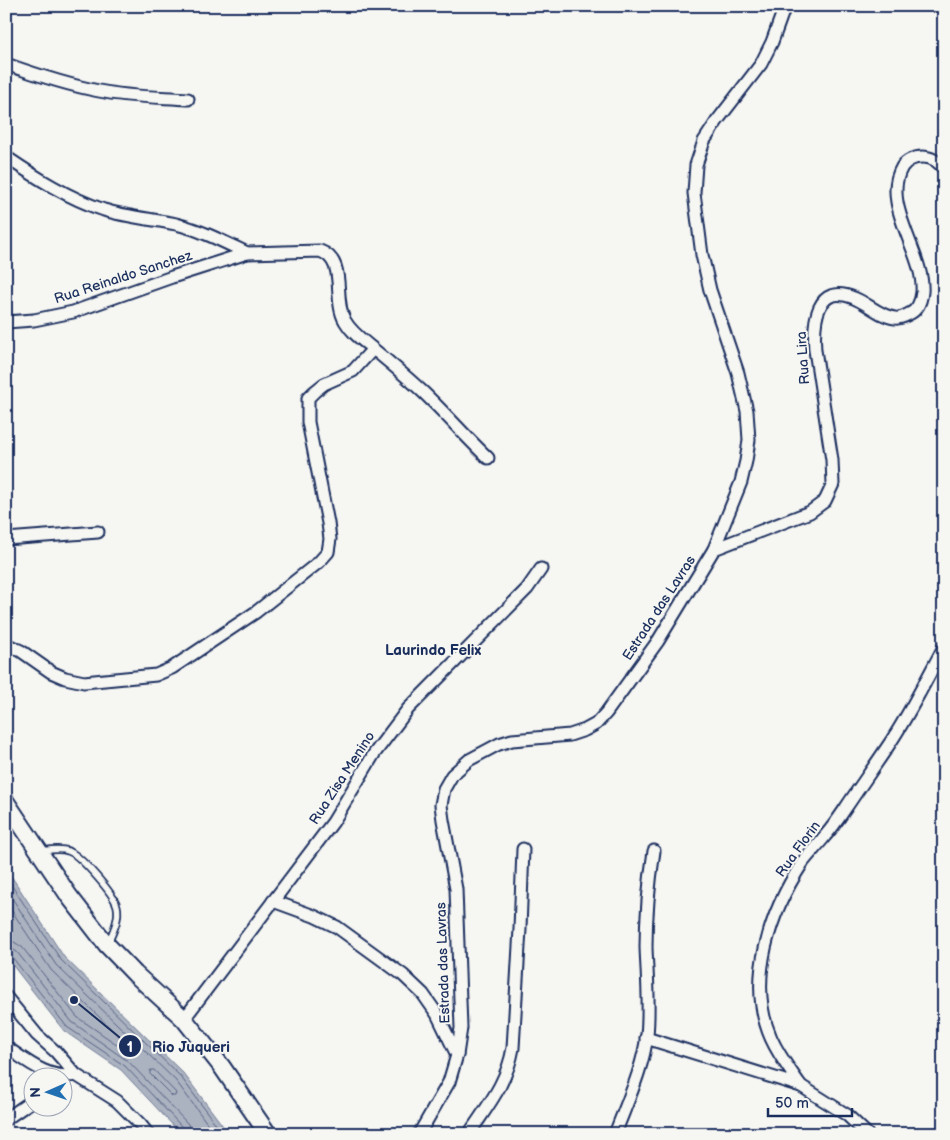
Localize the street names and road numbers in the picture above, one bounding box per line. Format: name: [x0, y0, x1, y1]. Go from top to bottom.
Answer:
street label: Rua Reinaldo Sanchez: [52, 247, 194, 307]
street label: Rua Lira: [793, 331, 813, 385]
street label: Estrada das Lavras: [619, 552, 699, 664]
street label: Rua Zisa Menino: [306, 728, 378, 828]
street label: Rua Florin: [772, 818, 824, 880]
street label: Estrada das Lavras: [432, 902, 454, 1024]

